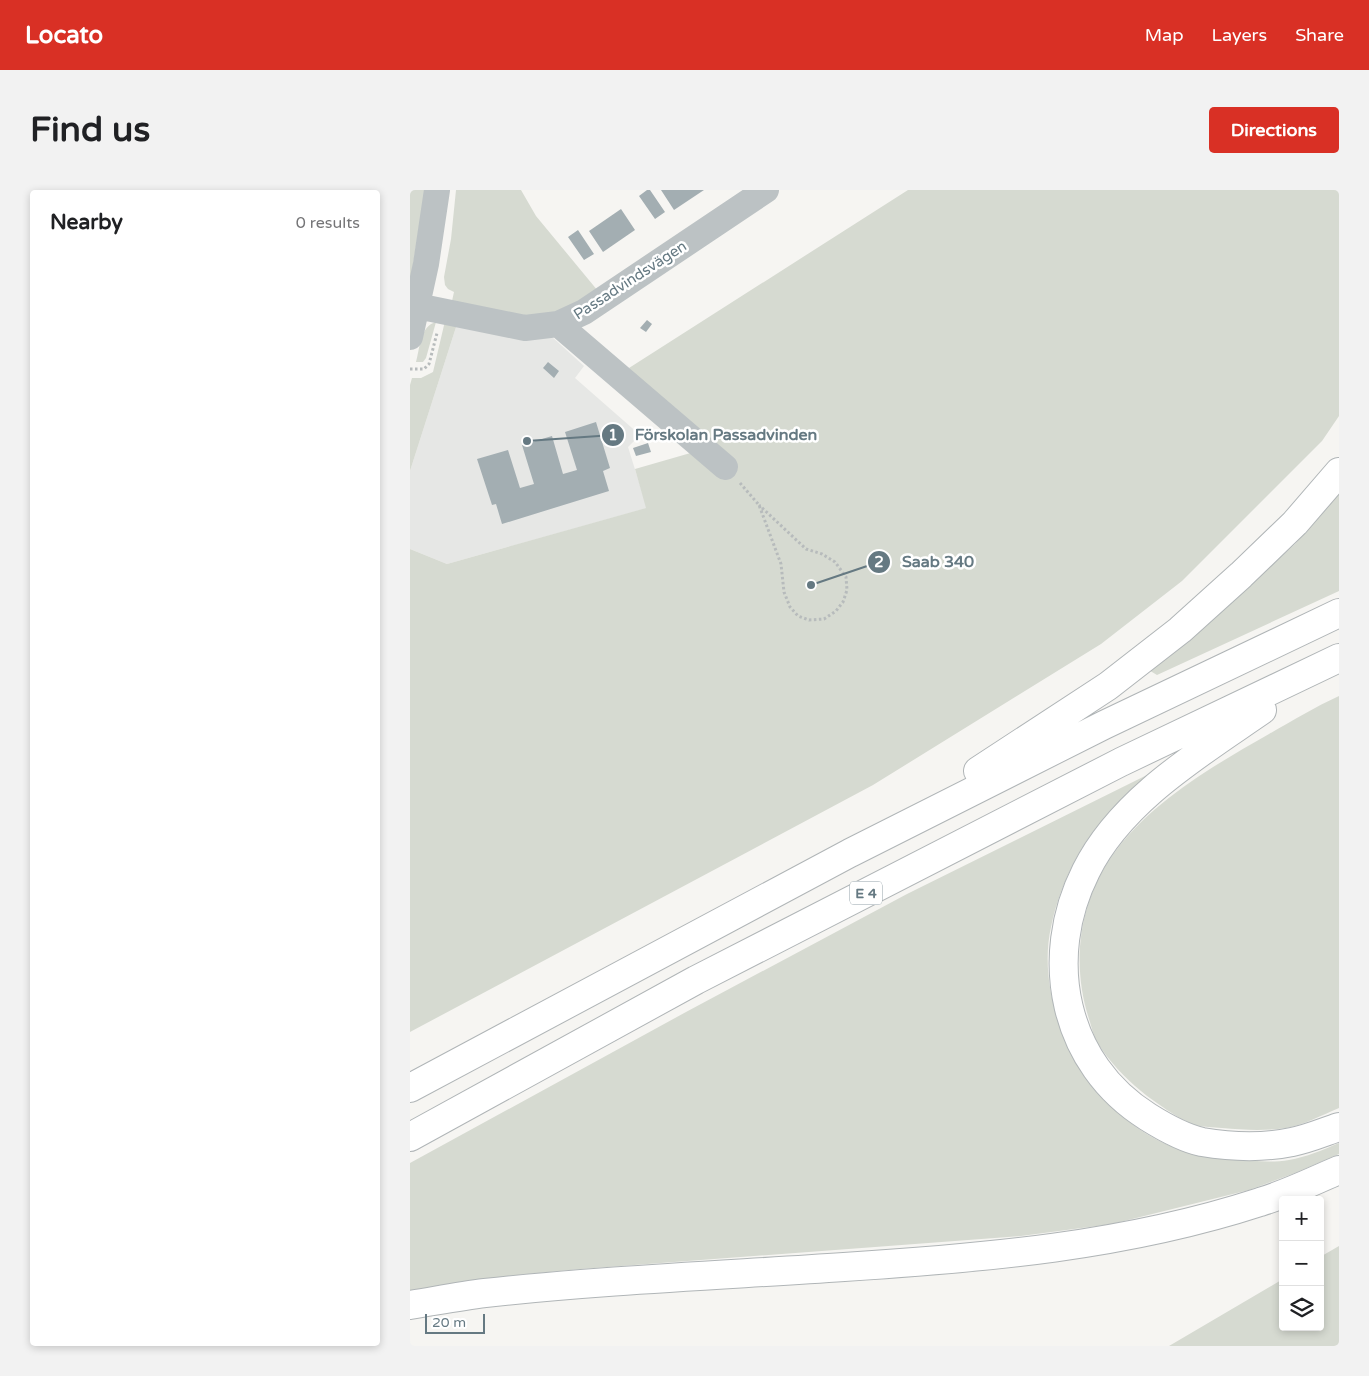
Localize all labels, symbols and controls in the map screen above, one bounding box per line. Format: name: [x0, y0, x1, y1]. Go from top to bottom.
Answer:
text: Locato: [25, 21, 103, 50]
text: Map: [1145, 24, 1184, 46]
text: Layers: [1212, 24, 1267, 46]
text: Share: [1295, 24, 1344, 46]
button: Directions: [1209, 107, 1339, 153]
text: Find us: [30, 109, 150, 151]
text: Nearby: [50, 210, 123, 235]
text: 0 results: [296, 213, 360, 233]
street label: Passadvindsvägen: [570, 237, 690, 323]
callout: Förskolan Passadvinden: [600, 419, 828, 450]
text: Förskolan Passadvinden: [635, 425, 817, 445]
text: 1: [608, 426, 618, 444]
callout: Saab 340: [866, 546, 984, 577]
text: Saab 340: [902, 552, 974, 572]
text: 2: [874, 553, 884, 571]
road number: E 4: [850, 881, 882, 904]
map controls: [1279, 1196, 1324, 1331]
button: +: [1279, 1196, 1324, 1241]
button: −: [1279, 1241, 1324, 1286]
button: layers: [1279, 1286, 1324, 1331]
scale bar: [425, 1311, 485, 1334]
text: 20 m: [432, 1314, 466, 1331]

